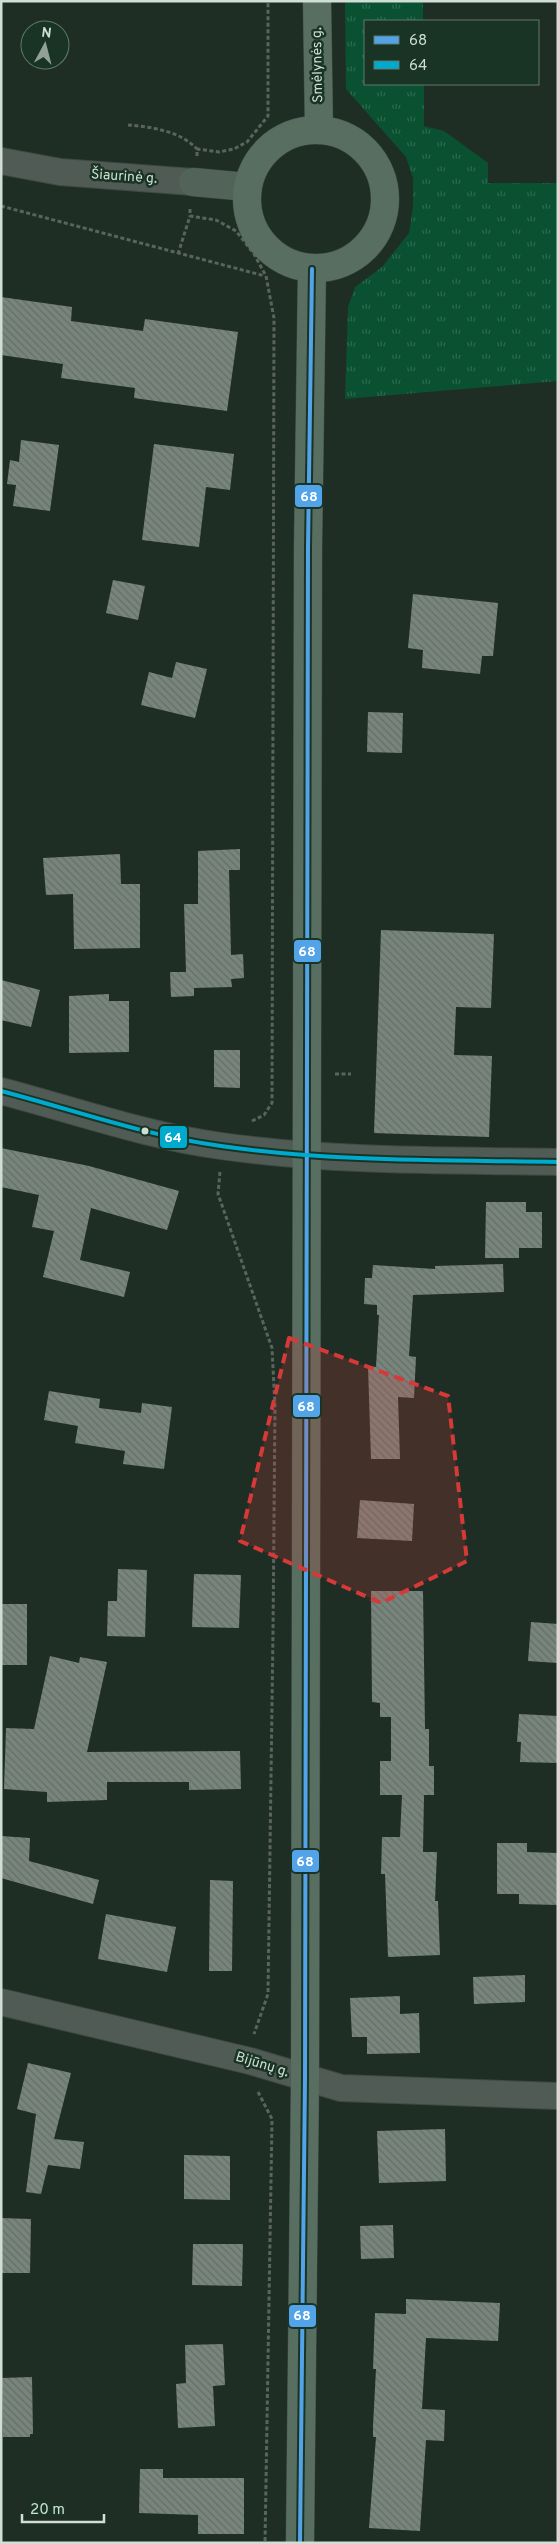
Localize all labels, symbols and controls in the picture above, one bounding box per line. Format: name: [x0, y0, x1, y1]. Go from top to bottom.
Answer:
north arrow: [20, 20, 70, 70]
legend: [364, 20, 539, 85]
text: N: [40, 25, 52, 43]
street label: Smėlynės g.: [309, 27, 327, 103]
text: 68: [409, 32, 427, 51]
text: 64: [409, 57, 427, 76]
street label: Šiaurinė g.: [90, 165, 158, 188]
line badge: 68: [294, 484, 323, 508]
text: 68: [300, 489, 318, 506]
line badge: 68: [293, 939, 322, 963]
text: 68: [298, 944, 316, 961]
line badge: 64: [159, 1125, 188, 1149]
unlabelled marker: [140, 1126, 150, 1136]
text: 64: [164, 1130, 182, 1147]
line badge: 68: [292, 1394, 321, 1418]
text: 68: [297, 1399, 315, 1416]
line badge: 68: [291, 1849, 320, 1873]
text: 68: [296, 1854, 314, 1871]
street label: Bijūnų g.: [233, 2049, 291, 2081]
line badge: 68: [288, 2304, 317, 2328]
text: 68: [293, 2308, 311, 2325]
scale bar: [22, 2492, 105, 2524]
text: 20 m: [30, 2501, 65, 2520]

